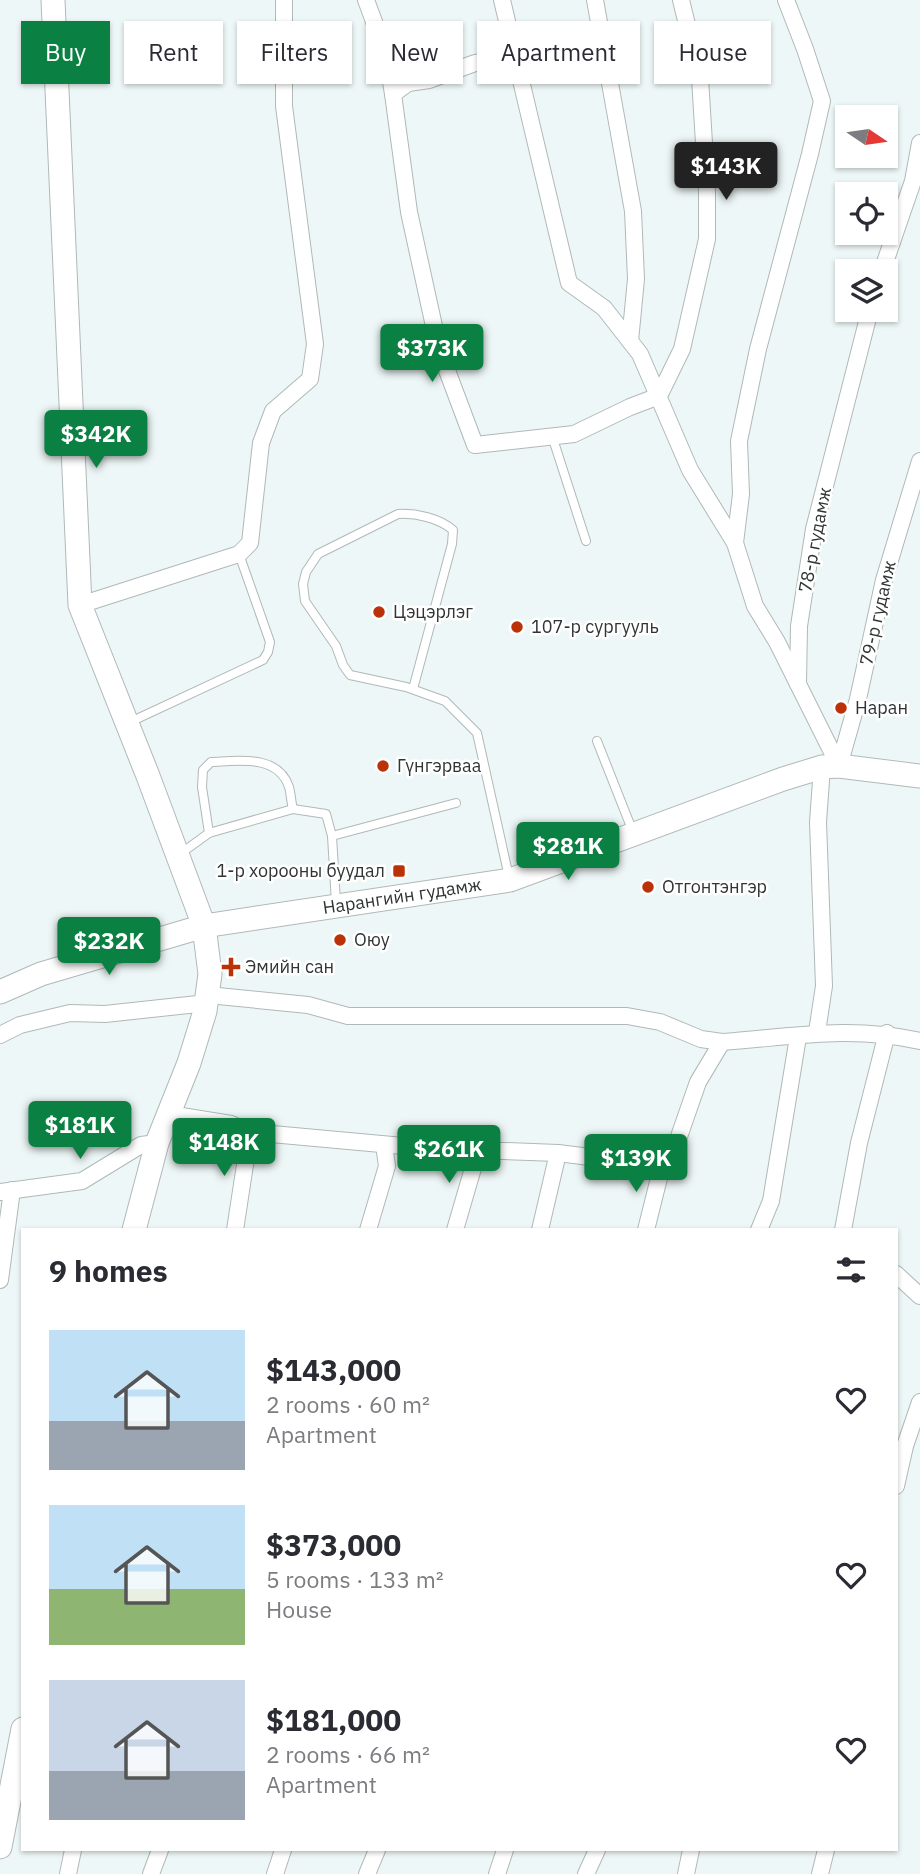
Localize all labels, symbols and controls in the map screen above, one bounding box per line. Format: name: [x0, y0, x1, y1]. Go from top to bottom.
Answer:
chip: Buy: [21, 21, 110, 84]
chip: Rent: [124, 21, 223, 84]
chip: Filters: [237, 21, 352, 84]
chip: New: [366, 21, 463, 84]
chip: Apartment: [477, 21, 640, 84]
chip: House: [654, 21, 771, 84]
north arrow: [835, 105, 898, 168]
map controls: [835, 105, 898, 322]
pin: $143K: [677, 142, 775, 202]
text: $143K: [690, 150, 762, 180]
button: locate: [835, 182, 898, 245]
button: layers: [835, 259, 898, 322]
pin: $373K: [383, 324, 481, 384]
text: $373K: [396, 332, 468, 362]
pin: $342K: [47, 410, 145, 470]
text: $342K: [60, 418, 132, 448]
street label: 78-р гудамж: [793, 485, 836, 595]
street label: 79-р гудамж: [854, 558, 901, 668]
place label: Цэцэрлэг: [393, 600, 473, 623]
marker: Цэцэрлэг: [371, 604, 387, 620]
place label: 107-р сургууль: [531, 615, 659, 638]
marker: 107-р сургууль: [509, 619, 525, 635]
place label: Наран: [855, 696, 908, 719]
marker: Наран: [833, 700, 849, 716]
place label: Гүнгэрваа: [397, 754, 482, 777]
marker: Гүнгэрваа: [375, 758, 391, 774]
pin: $281K: [519, 822, 617, 882]
text: $281K: [532, 830, 604, 860]
place label: 1-р хорооны буудал: [216, 859, 385, 882]
marker: 1-р хорооны буудал: [391, 863, 407, 879]
street label: Нарангийн гудамж: [321, 872, 483, 919]
place label: Отгонтэнгэр: [662, 875, 767, 898]
marker: Отгонтэнгэр: [640, 879, 656, 895]
pin: $232K: [60, 918, 158, 977]
text: $232K: [73, 925, 145, 955]
place label: Оюу: [354, 928, 390, 951]
marker: Оюу: [332, 932, 348, 948]
place label: Эмийн сан: [245, 955, 334, 978]
marker: Эмийн сан: [223, 959, 239, 975]
pin: $181K: [31, 1102, 129, 1161]
text: $181K: [44, 1109, 116, 1139]
pin: $148K: [175, 1118, 273, 1178]
text: $148K: [188, 1126, 260, 1156]
pin: $261K: [400, 1126, 498, 1185]
text: $261K: [413, 1133, 485, 1163]
pin: $139K: [587, 1134, 685, 1194]
text: $139K: [600, 1142, 672, 1172]
text: 9 homes: [49, 1251, 168, 1290]
icon: filters: [832, 1251, 870, 1289]
text: $143,000: [266, 1350, 401, 1389]
icon: home: [105, 1358, 189, 1442]
icon: heart: [832, 1381, 870, 1419]
text: 2 rooms · 60 m²: [266, 1389, 430, 1419]
text: Apartment: [266, 1419, 377, 1449]
text: $373,000: [266, 1525, 401, 1564]
icon: home: [105, 1533, 189, 1617]
icon: heart: [832, 1556, 870, 1594]
text: 5 rooms · 133 m²: [266, 1564, 444, 1594]
text: House: [266, 1594, 332, 1624]
text: $181,000: [266, 1700, 401, 1739]
icon: home: [105, 1708, 189, 1792]
icon: heart: [832, 1731, 870, 1769]
text: 2 rooms · 66 m²: [266, 1739, 430, 1769]
text: Apartment: [266, 1769, 377, 1799]

